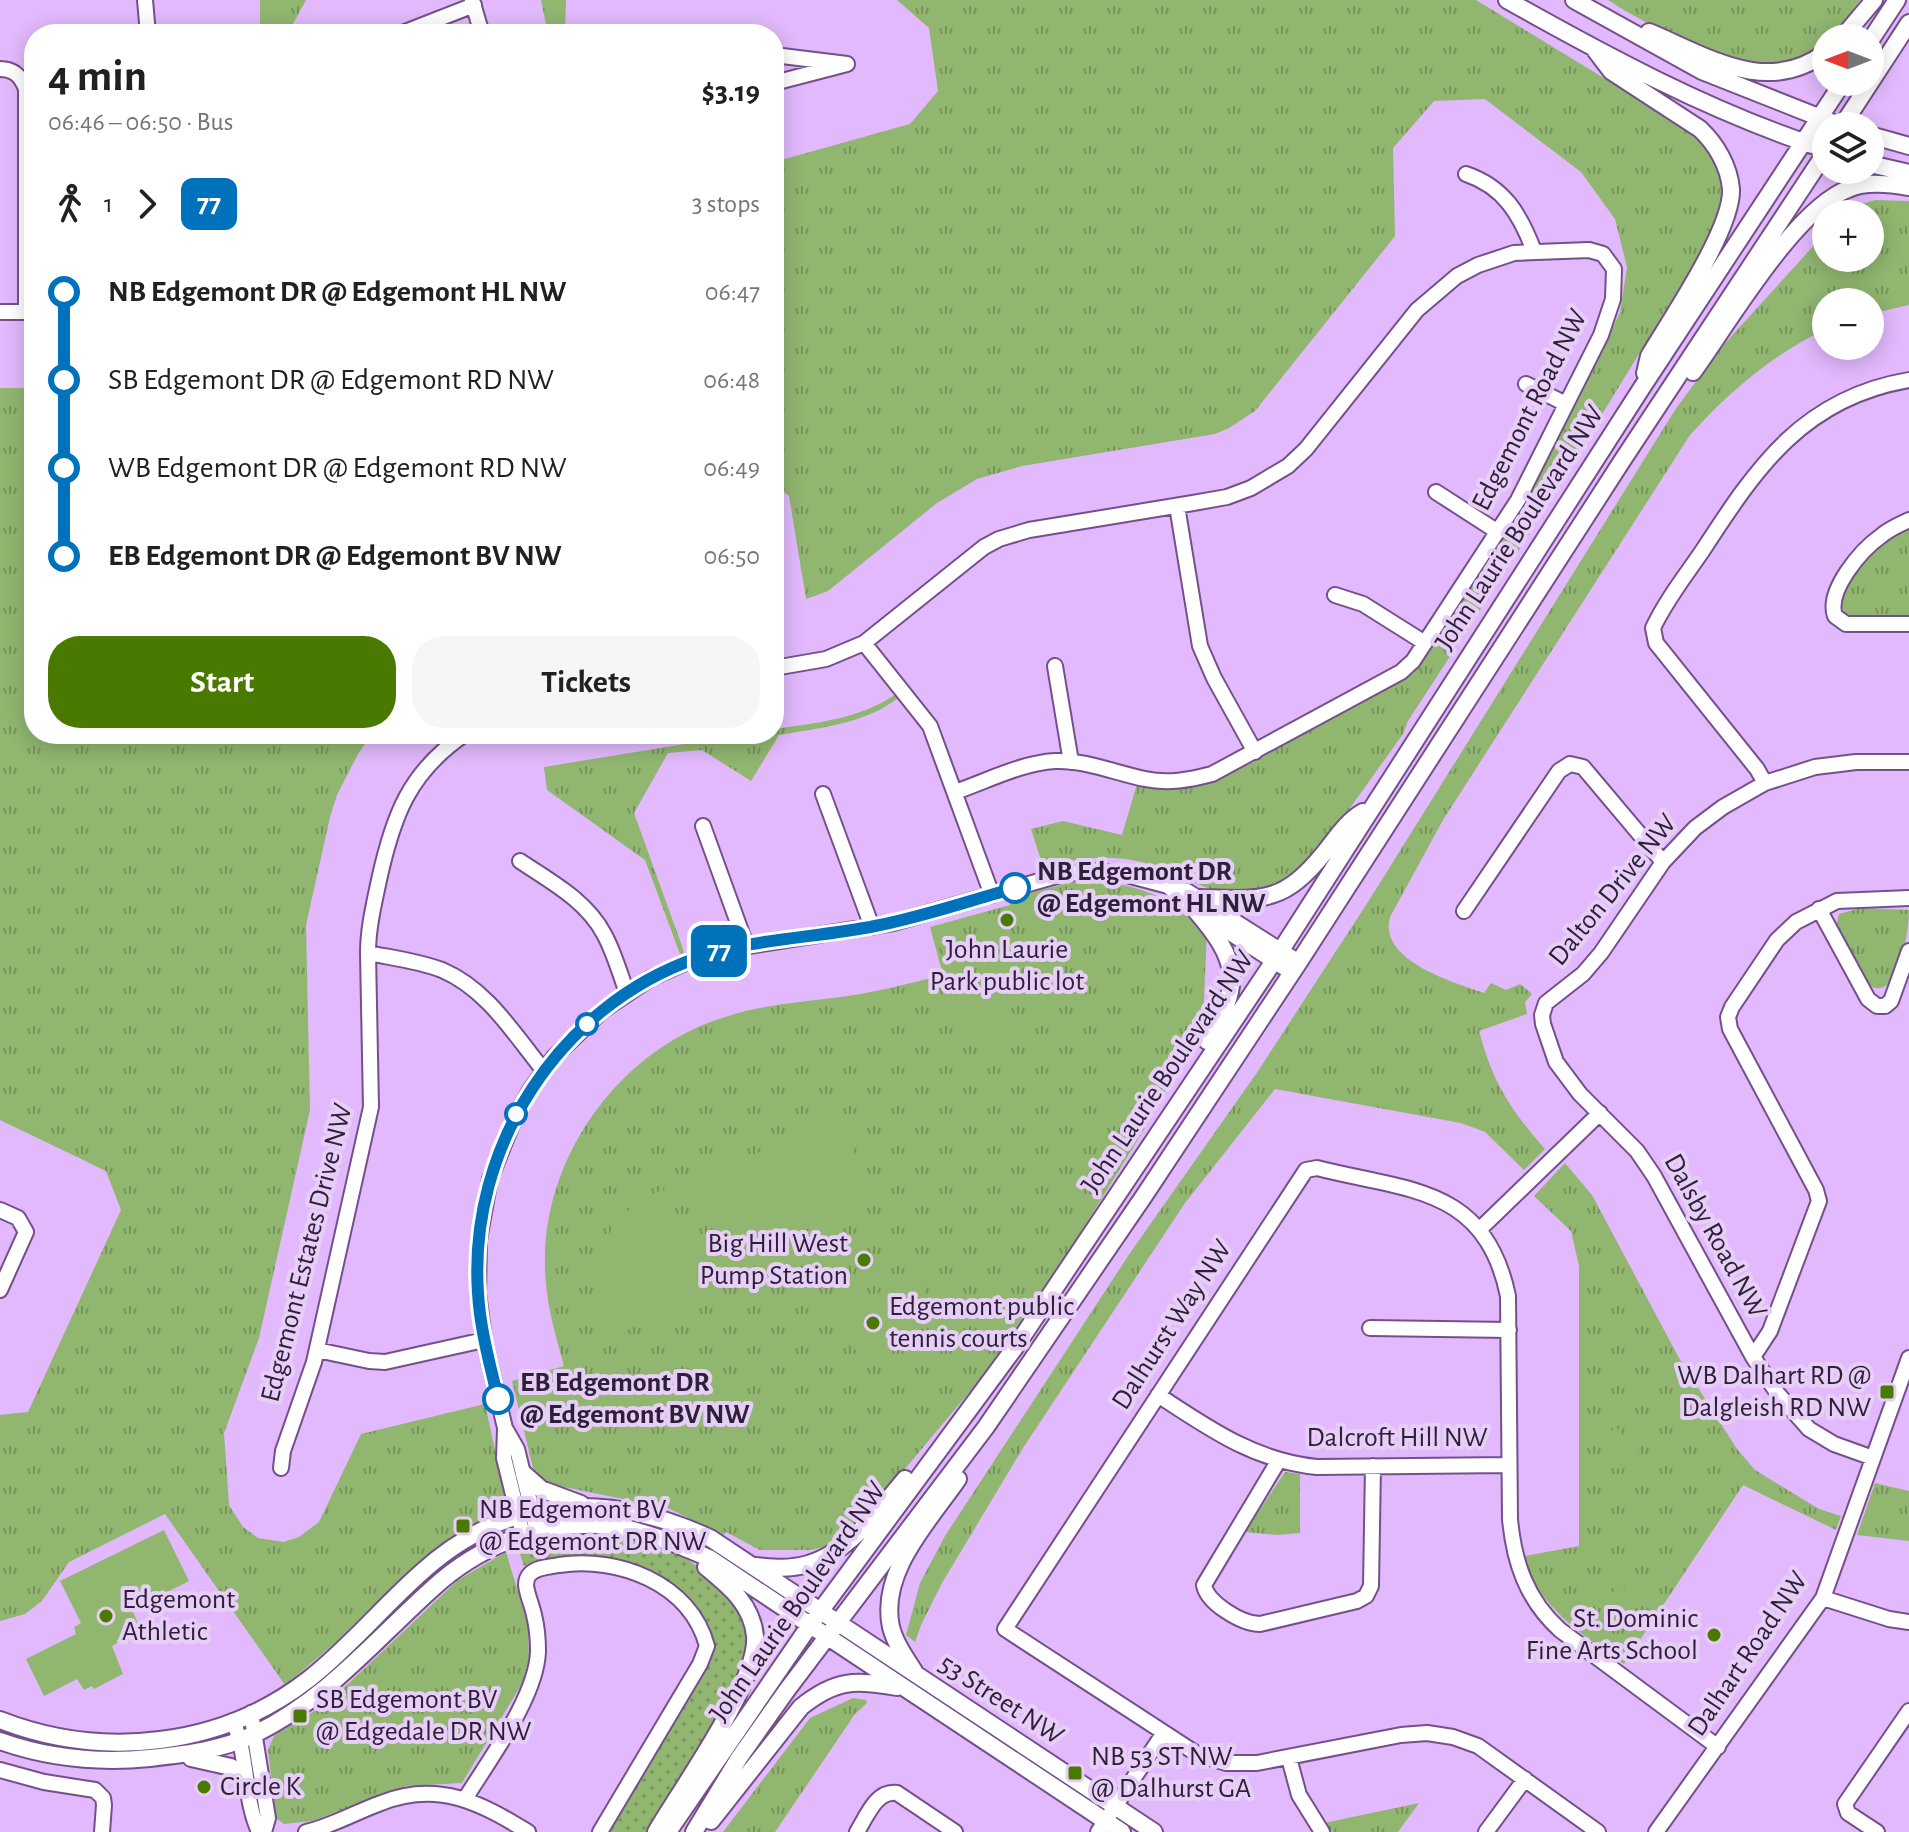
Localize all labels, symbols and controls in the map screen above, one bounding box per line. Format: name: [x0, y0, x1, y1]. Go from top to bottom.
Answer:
north arrow: [1812, 24, 1884, 96]
map controls: [1812, 24, 1884, 360]
text: 4 min: [48, 55, 147, 99]
text: $3.19: [701, 77, 760, 107]
text: 06:46 – 06:50 · Bus: [48, 109, 233, 135]
button: layers: [1812, 112, 1884, 184]
icon: walk: [48, 182, 92, 226]
icon: forward: [125, 182, 169, 226]
text: 77: [197, 190, 221, 218]
text: 1: [104, 191, 113, 217]
text: 3 stops: [692, 191, 760, 217]
button: +: [1812, 200, 1884, 272]
text: NB Edgemont DR @ Edgemont HL NW: [108, 277, 566, 307]
text: 06:47: [705, 279, 760, 305]
button: −: [1812, 288, 1884, 360]
street label: Edgemont Road NW: [1467, 305, 1593, 515]
text: SB Edgemont DR @ Edgemont RD NW: [108, 365, 554, 395]
text: 06:48: [703, 367, 760, 393]
street label: John Laurie Boulevard NW: [1430, 401, 1610, 655]
text: WB Edgemont DR @ Edgemont RD NW: [108, 453, 566, 483]
text: 06:49: [703, 455, 760, 481]
text: EB Edgemont DR @ Edgemont BV NW: [108, 541, 562, 571]
text: 06:50: [704, 543, 760, 569]
button: Start: [48, 636, 396, 728]
button: Tickets: [412, 636, 760, 728]
street label: Dalton Drive NW: [1544, 809, 1682, 971]
place label: NB Edgemont DR @ Edgemont HL NW: [1037, 858, 1266, 918]
marker: NB Edgemont DR @ Edgemont HL NW: [1000, 873, 1030, 903]
marker: John Laurie Park public lot: [998, 911, 1016, 929]
line badge: 77: [683, 925, 755, 977]
place label: John Laurie Park public lot: [930, 936, 1084, 996]
text: 77: [707, 937, 731, 965]
street label: John Laurie Boulevard NW: [1077, 946, 1259, 1198]
unlabelled marker: [576, 1013, 598, 1035]
street label: Edgemont Estates Drive NW: [256, 1101, 358, 1405]
unlabelled marker: [505, 1103, 527, 1125]
street label: Dalsby Road NW: [1658, 1149, 1772, 1323]
place label: Big Hill West Pump Station: [700, 1230, 848, 1290]
street label: Dalhurst Way NW: [1107, 1235, 1237, 1415]
marker: Big Hill West Pump Station: [855, 1251, 873, 1269]
place label: Edgemont public tennis courts: [889, 1293, 1074, 1353]
marker: Edgemont public tennis courts: [864, 1314, 882, 1332]
place label: WB Dalhart RD @ Dalgleish RD NW: [1677, 1362, 1871, 1422]
place label: EB Edgemont DR @ Edgemont BV NW: [520, 1369, 750, 1429]
marker: WB Dalhart RD @ Dalgleish RD NW: [1878, 1383, 1896, 1401]
marker: EB Edgemont DR @ Edgemont BV NW: [483, 1384, 513, 1414]
street label: Dalcroft Hill NW: [1307, 1424, 1487, 1452]
street label: John Laurie Boulevard NW: [705, 1477, 891, 1727]
place label: NB Edgemont BV @ Edgemont DR NW: [479, 1496, 706, 1556]
marker: NB Edgemont BV @ Edgemont DR NW: [454, 1517, 472, 1535]
street label: Dalhart Road NW: [1683, 1567, 1813, 1741]
place label: Edgemont Athletic: [122, 1586, 235, 1646]
place label: St. Dominic Fine Arts School: [1526, 1605, 1698, 1665]
marker: Edgemont Athletic: [97, 1607, 115, 1625]
marker: St. Dominic Fine Arts School: [1705, 1626, 1723, 1644]
street label: 53 Street NW: [934, 1650, 1068, 1750]
place label: SB Edgemont BV @ Edgedale DR NW: [316, 1686, 531, 1746]
marker: SB Edgemont BV @ Edgedale DR NW: [291, 1707, 309, 1725]
place label: NB 53 ST NW @ Dalhurst GA: [1091, 1743, 1251, 1803]
marker: NB 53 ST NW @ Dalhurst GA: [1066, 1764, 1084, 1782]
place label: Circle K: [220, 1773, 302, 1801]
marker: Circle K: [195, 1778, 213, 1796]

